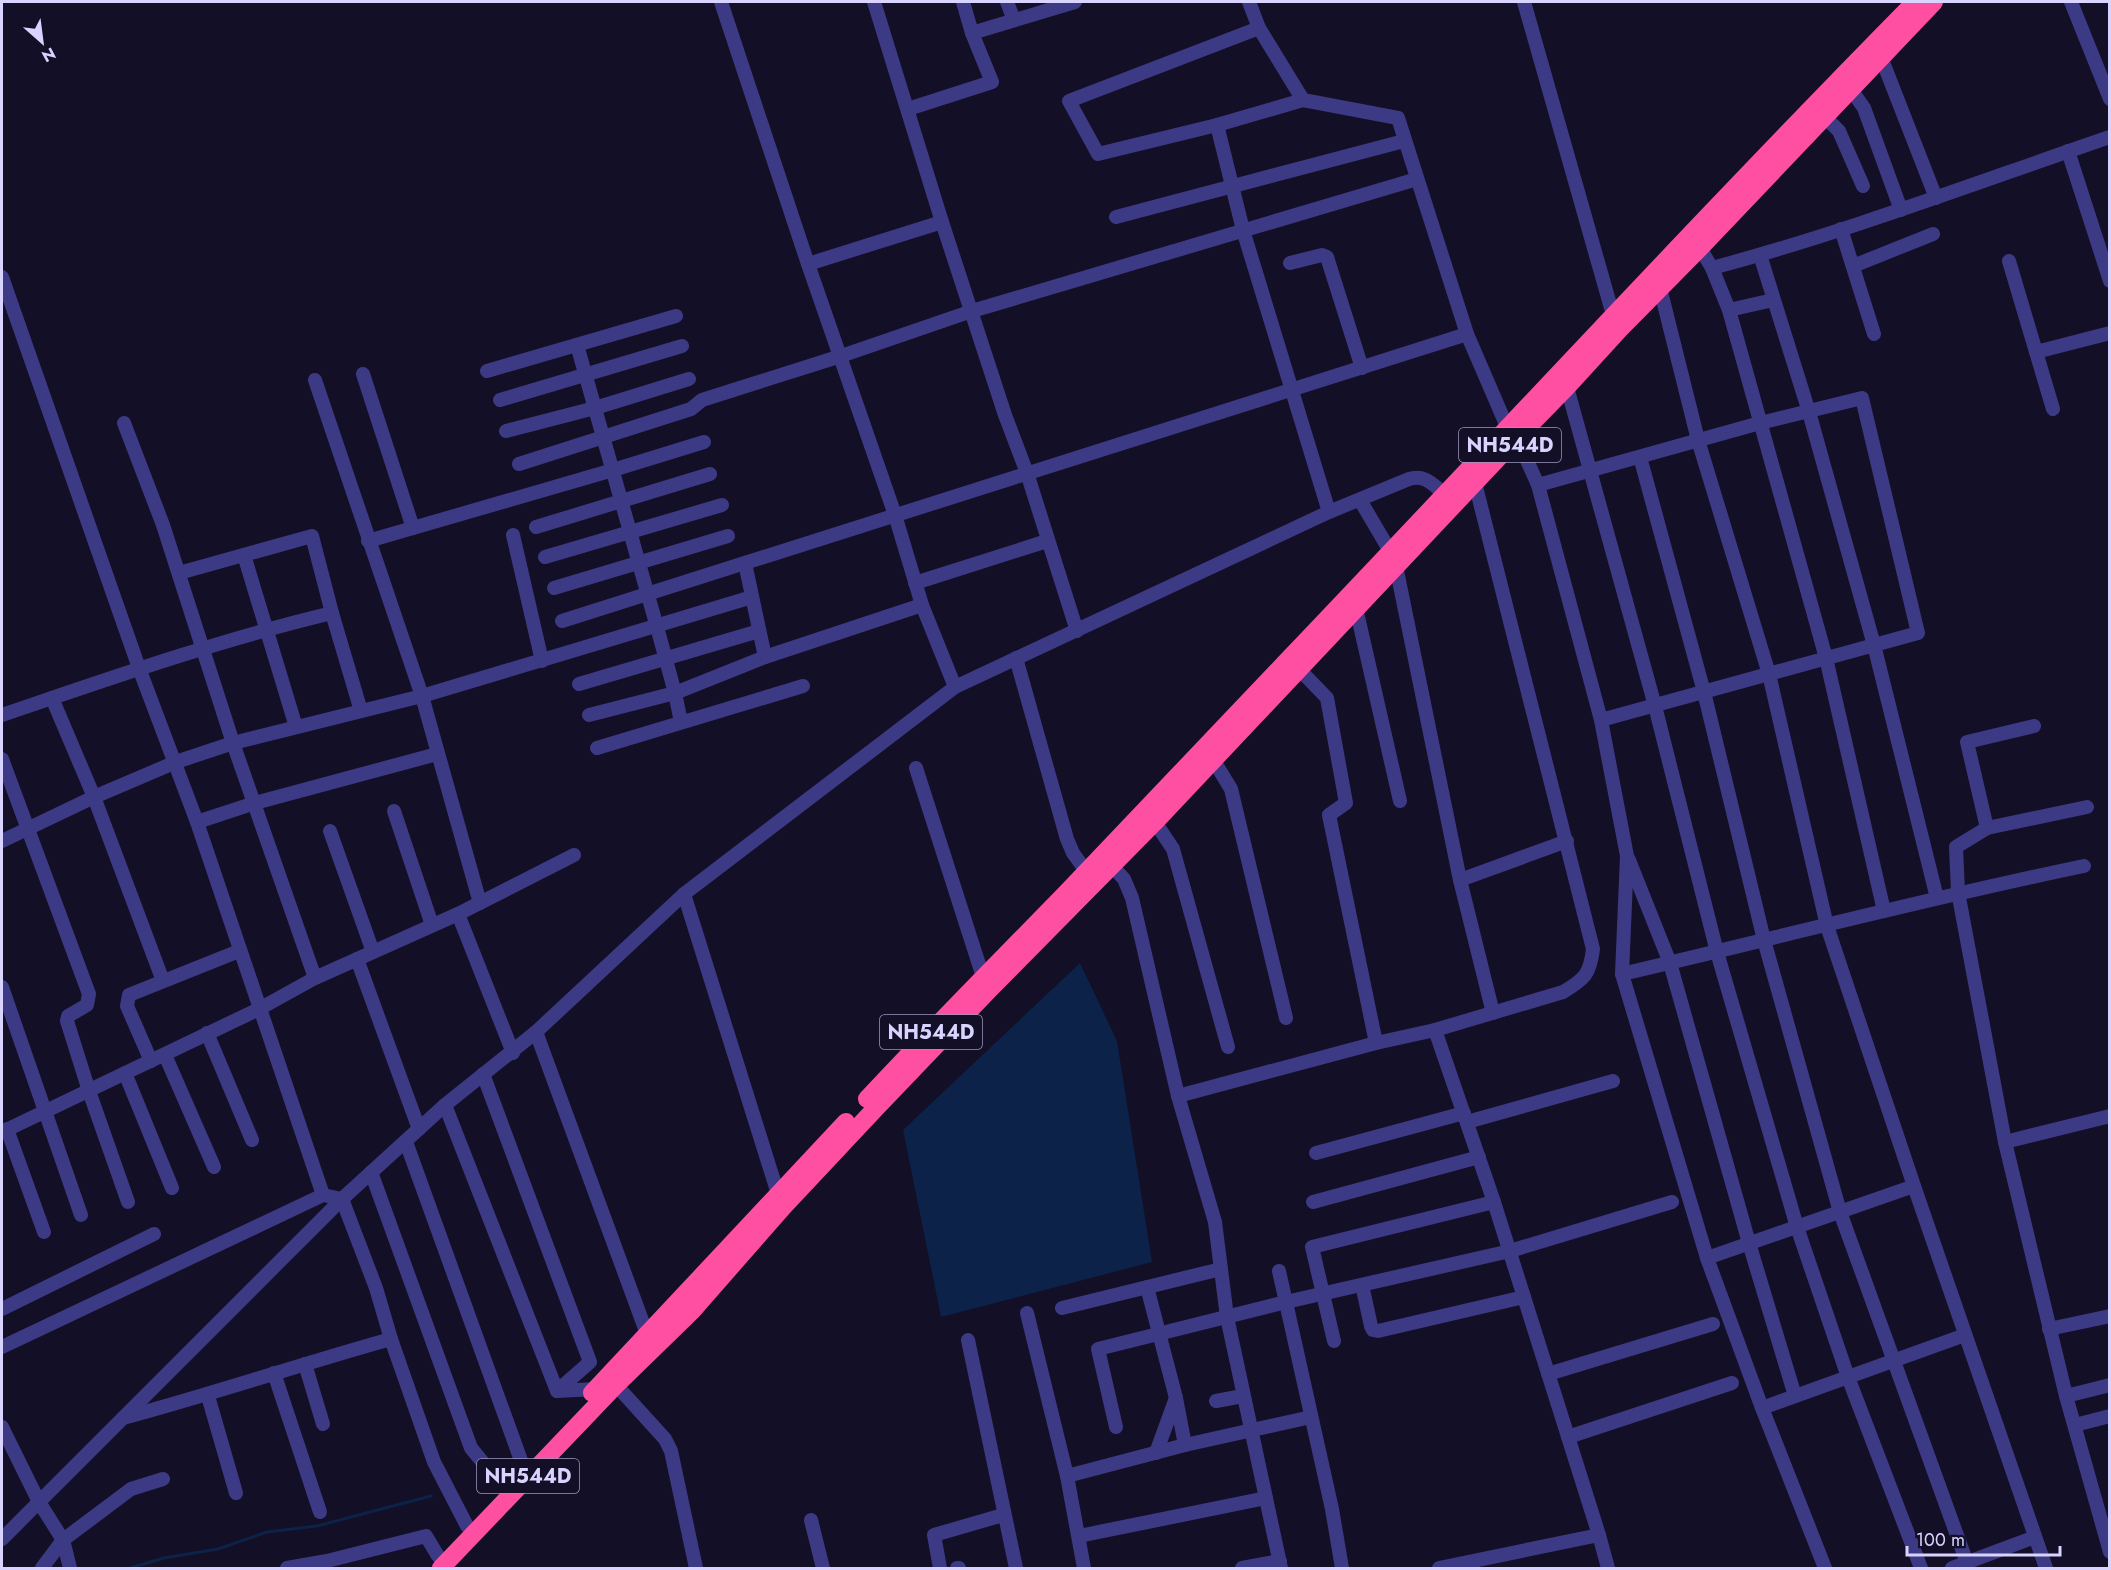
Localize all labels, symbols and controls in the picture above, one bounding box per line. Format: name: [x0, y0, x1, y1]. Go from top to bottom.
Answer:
north arrow: [12, 12, 72, 72]
text: N: [38, 42, 60, 68]
road number: NH544D: [1459, 428, 1561, 462]
road number: NH544D: [880, 1015, 982, 1049]
road number: NH544D: [477, 1459, 579, 1493]
scale bar: [1907, 1519, 2060, 1557]
text: 100 m: [1916, 1527, 1965, 1553]

